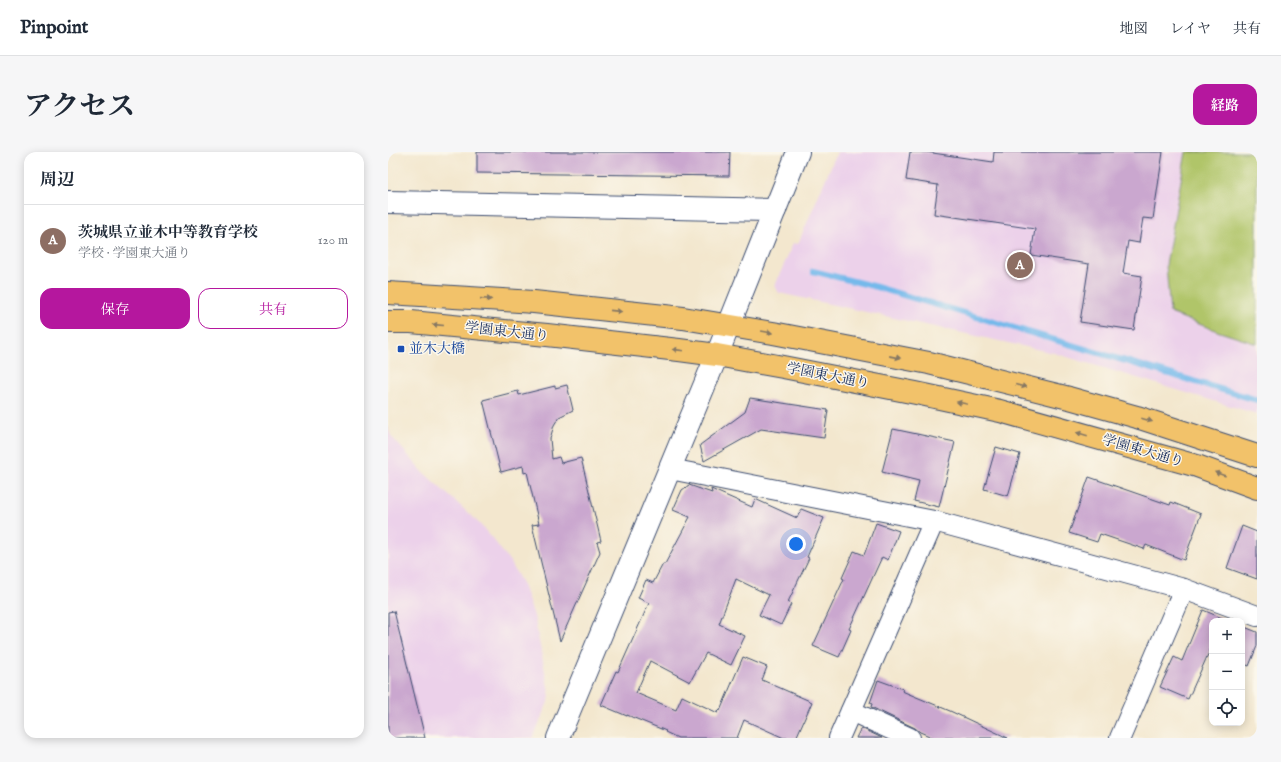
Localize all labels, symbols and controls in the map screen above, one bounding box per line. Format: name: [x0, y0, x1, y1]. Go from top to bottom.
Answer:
text: Pinpoint: [20, 16, 88, 40]
text: 地図: [1120, 20, 1148, 38]
text: レイヤ: [1170, 20, 1211, 38]
text: 共有: [1233, 20, 1261, 38]
button: 経路: [1193, 84, 1257, 125]
text: アクセス: [24, 90, 135, 125]
text: 周辺: [40, 170, 74, 191]
text: 茨城県立並木中等教育学校: [78, 223, 258, 242]
text: A: [49, 232, 57, 249]
text: 120 m: [318, 232, 348, 249]
text: 学校 · 学園東大通り: [78, 245, 191, 262]
pin: A: [1007, 250, 1033, 280]
button: 保存: [40, 288, 190, 329]
button: 共有: [198, 288, 348, 329]
one-way arrow: [480, 295, 492, 302]
one-way arrow: [610, 308, 622, 314]
street label: 学園東大通り: [464, 319, 550, 345]
one-way arrow: [432, 322, 444, 328]
one-way arrow: [761, 329, 773, 335]
place label: 並木大橋: [409, 340, 465, 358]
marker: 並木大橋: [396, 344, 406, 354]
one-way arrow: [672, 347, 684, 353]
one-way arrow: [888, 354, 901, 360]
street label: 学園東大通り: [785, 359, 871, 393]
one-way arrow: [1015, 383, 1027, 389]
one-way arrow: [956, 399, 968, 405]
one-way arrow: [1141, 417, 1153, 423]
one-way arrow: [1076, 431, 1088, 437]
street label: 学園東大通り: [1100, 431, 1186, 471]
one-way arrow: [1214, 471, 1226, 477]
your location: [786, 534, 806, 554]
map controls: [1209, 618, 1245, 726]
button: +: [1209, 618, 1245, 654]
button: −: [1209, 654, 1245, 690]
button: locate: [1209, 690, 1245, 726]

